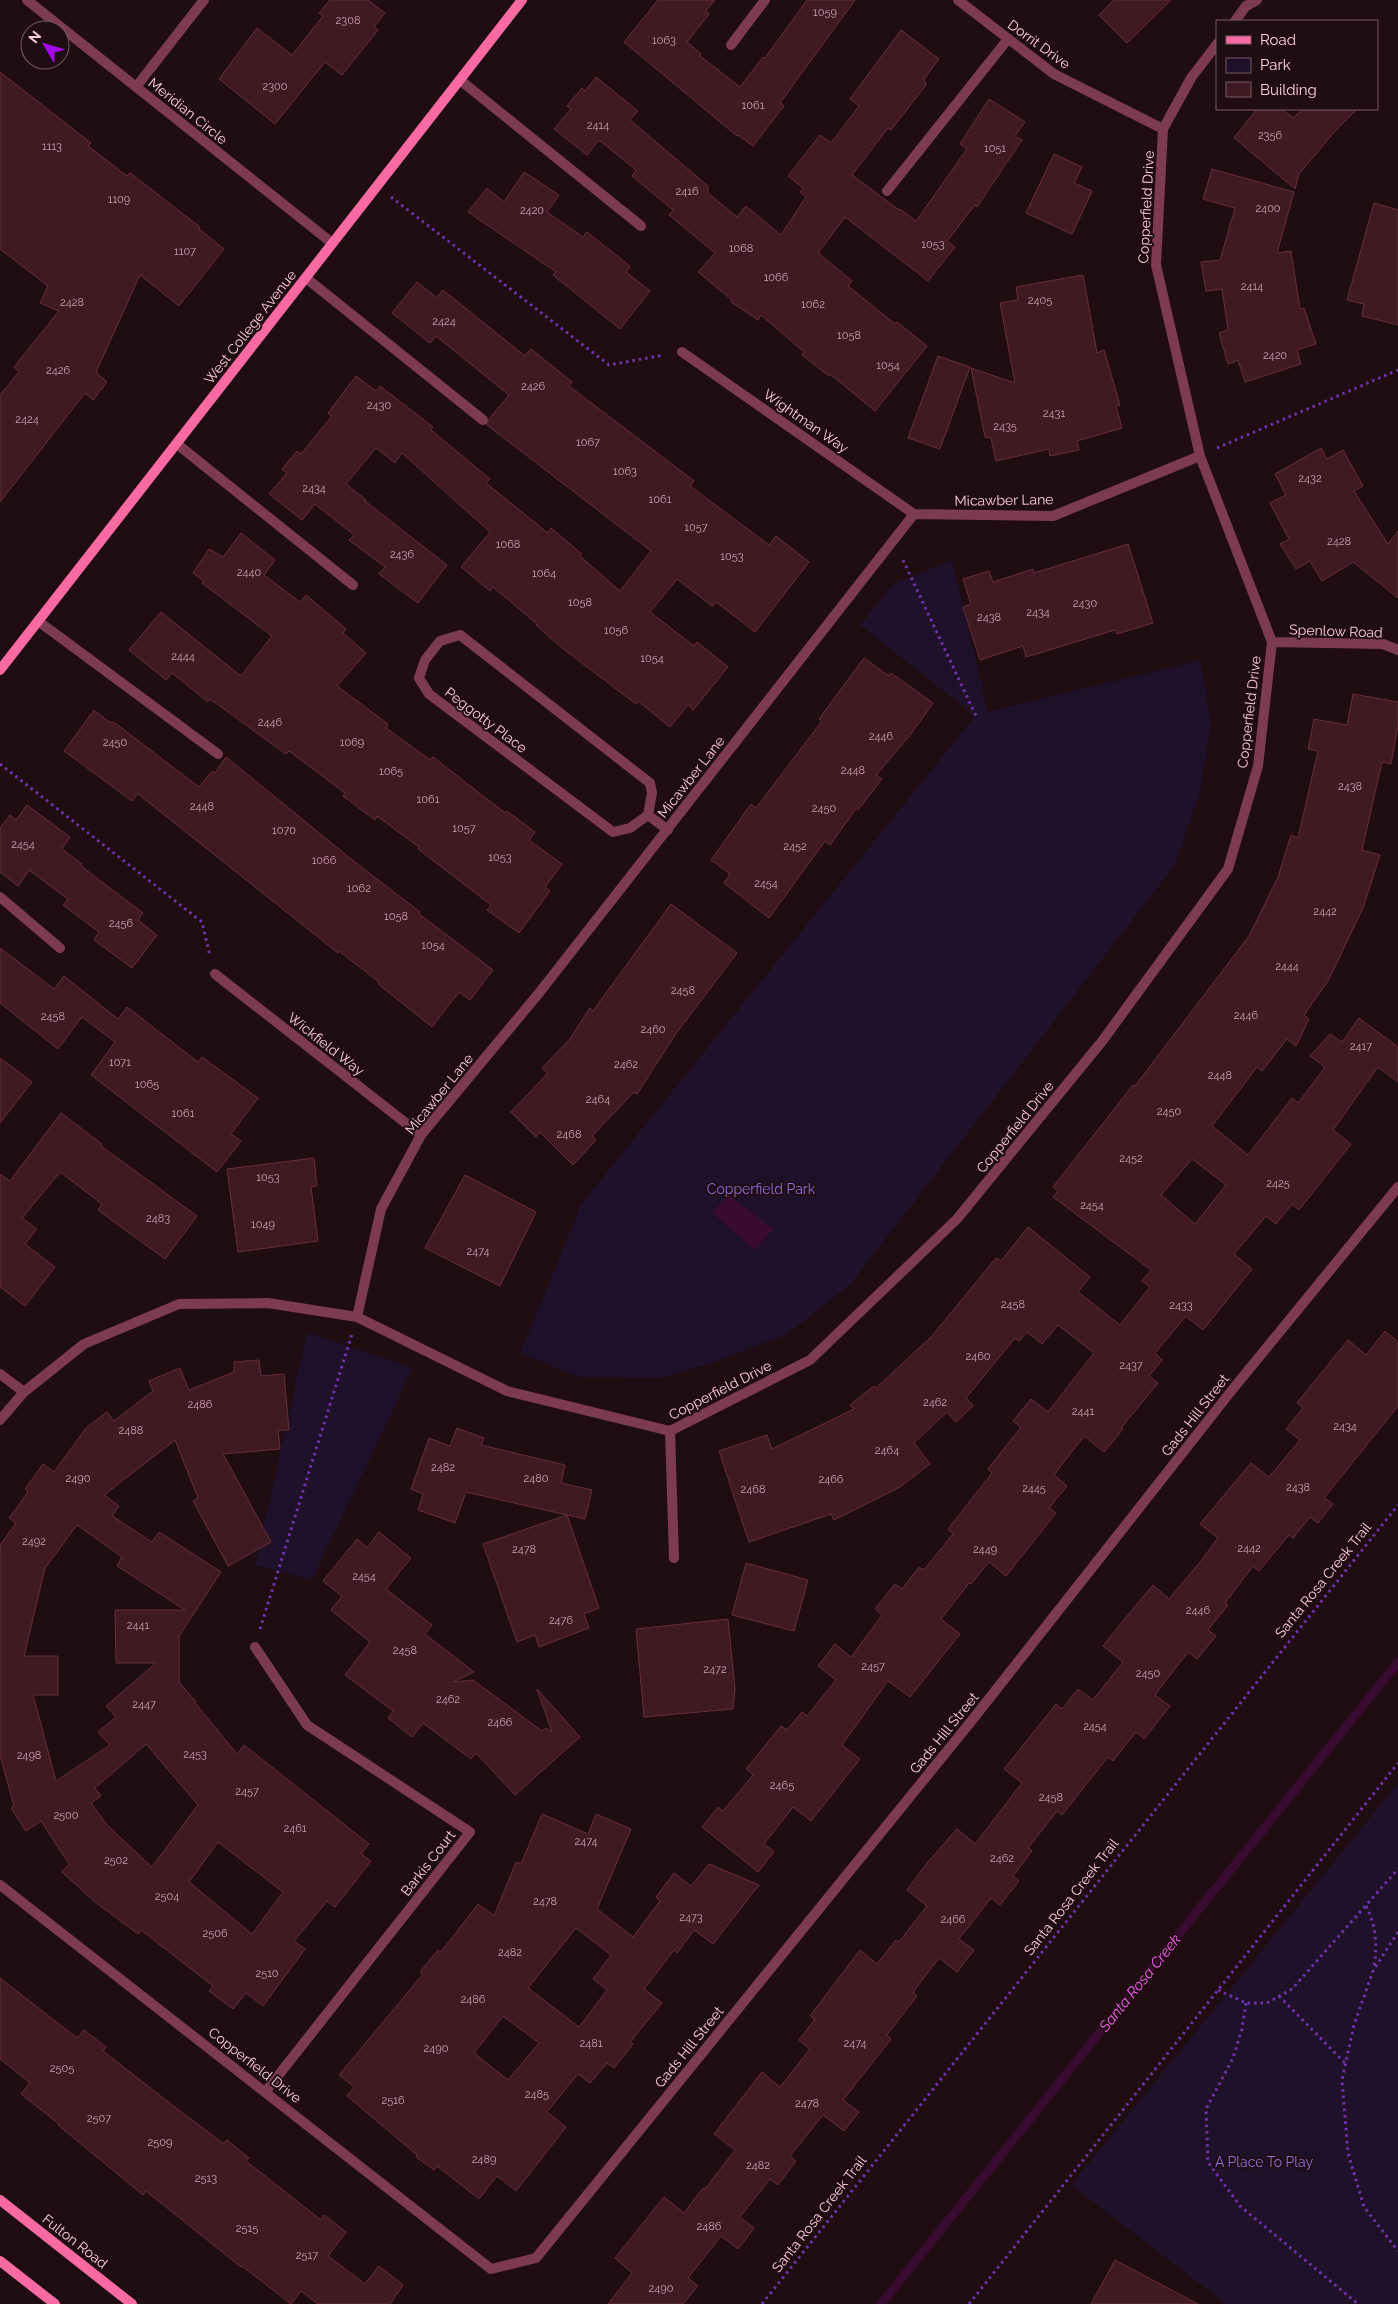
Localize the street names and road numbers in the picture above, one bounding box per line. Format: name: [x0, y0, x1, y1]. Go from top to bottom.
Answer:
street label: Dorrit Drive: [1005, 16, 1073, 72]
street label: Meridian Circle: [145, 74, 231, 148]
street label: Copperfield Drive: [1135, 150, 1157, 264]
street label: West College Avenue: [201, 267, 299, 387]
street label: Wightman Way: [761, 386, 852, 456]
street label: Micawber Lane: [954, 491, 1054, 509]
street label: Spenlow Road: [1289, 621, 1383, 641]
street label: Copperfield Drive: [1234, 655, 1264, 769]
street label: Peggotty Place: [442, 684, 530, 756]
street label: Micawber Lane: [654, 733, 728, 821]
street label: Wickfield Way: [285, 1009, 368, 1079]
street label: Micawber Lane: [402, 1050, 476, 1138]
street label: Copperfield Drive: [973, 1078, 1057, 1176]
street label: Copperfield Drive: [666, 1357, 774, 1423]
street label: Gads Hill Street: [1158, 1371, 1232, 1459]
street label: Santa Rosa Creek Trail: [1272, 1519, 1374, 1641]
street label: Gads Hill Street: [906, 1689, 982, 1777]
street label: Barkis Court: [398, 1827, 459, 1899]
street label: Santa Rosa Creek Trail: [1021, 1835, 1122, 1958]
street label: Gads Hill Street: [651, 2003, 727, 2091]
street label: Copperfield Drive: [206, 2024, 304, 2106]
street label: Santa Rosa Creek Trail: [769, 2152, 870, 2275]
street label: Fulton Road: [39, 2211, 111, 2271]

